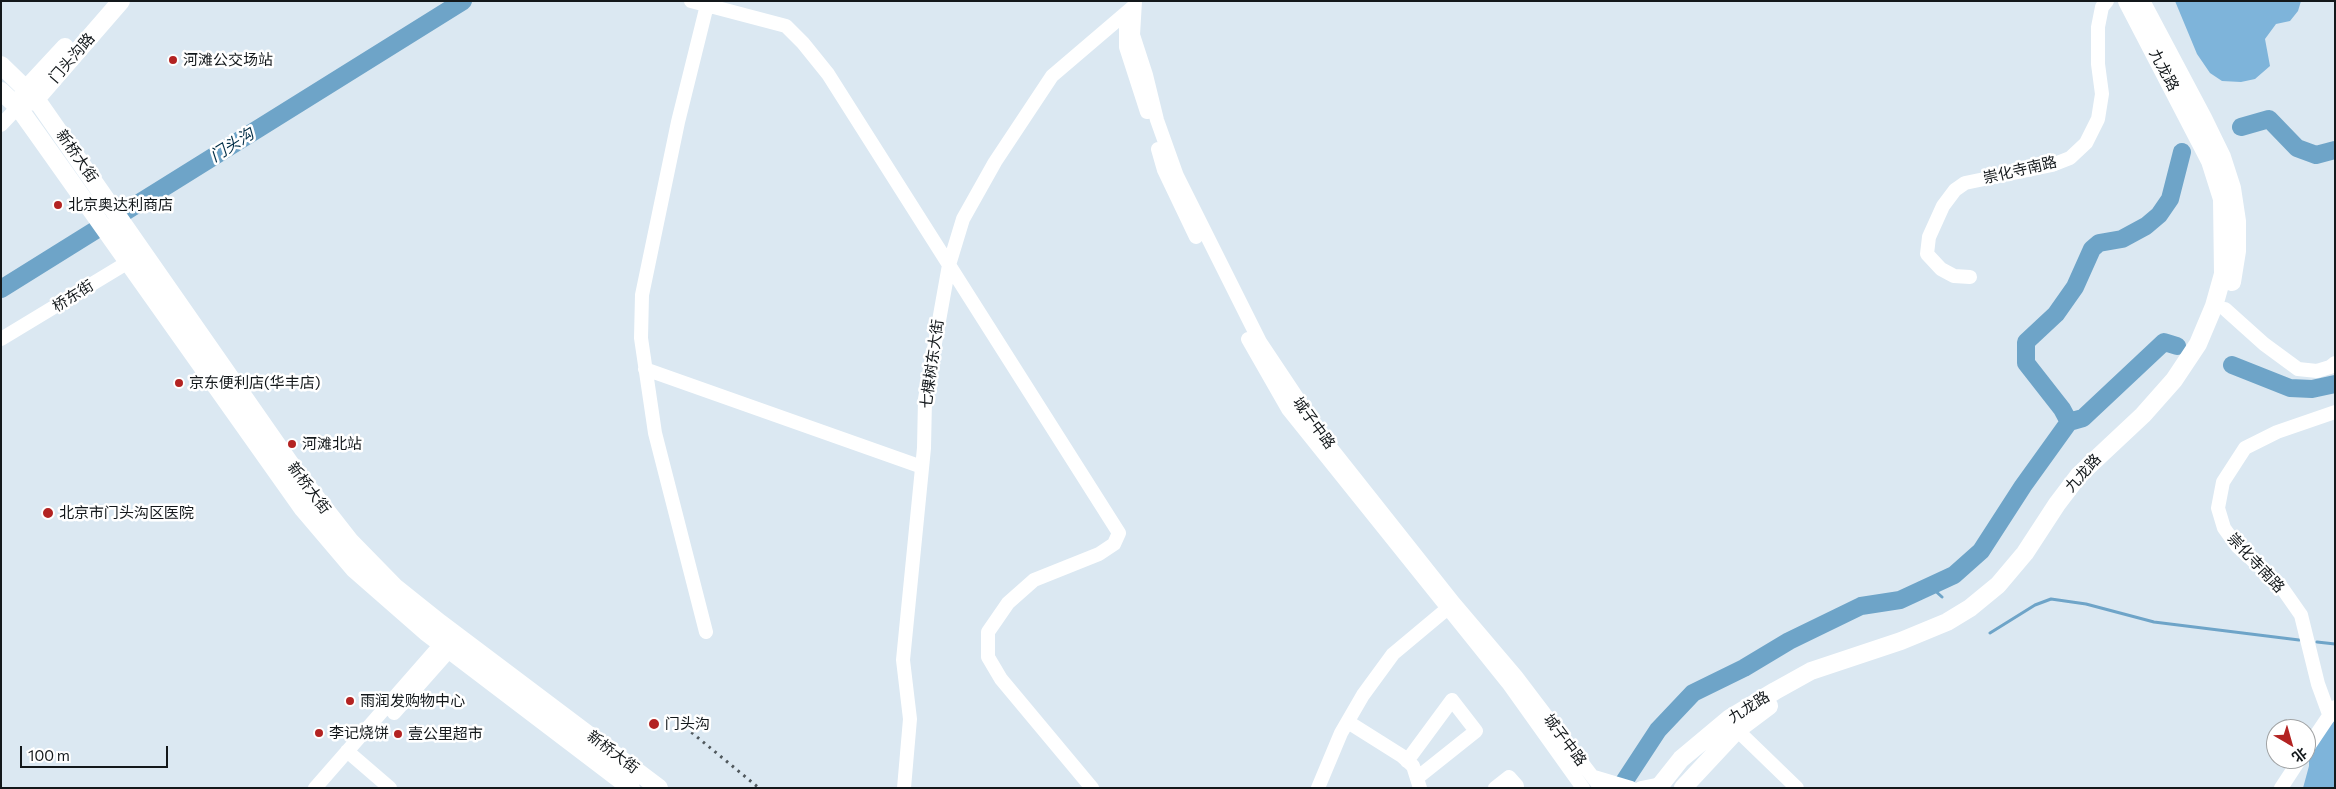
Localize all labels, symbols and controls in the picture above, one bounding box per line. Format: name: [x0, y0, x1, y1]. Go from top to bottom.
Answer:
street label: 门头沟路: [46, 29, 98, 87]
street label: 九龙路: [2145, 46, 2183, 94]
place label: 河滩公交场站: [183, 51, 273, 69]
marker: 河滩公交场站: [167, 54, 179, 66]
water label: 门头沟: [207, 124, 257, 166]
street label: 新桥大街: [52, 126, 102, 186]
street label: 崇化寺南路: [1981, 153, 2059, 187]
place label: 北京奥达利商店: [68, 196, 173, 214]
marker: 北京奥达利商店: [52, 199, 64, 211]
street label: 桥东街: [49, 276, 97, 316]
street label: 七棵树东大街: [917, 318, 947, 410]
place label: 京东便利店(华丰店): [189, 374, 321, 392]
marker: 京东便利店(华丰店): [173, 377, 185, 389]
street label: 城子中路: [1289, 393, 1339, 453]
place label: 河滩北站: [302, 435, 362, 453]
marker: 河滩北站: [286, 438, 298, 450]
street label: 九龙路: [2061, 450, 2105, 496]
street label: 新桥大街: [284, 459, 334, 517]
place label: 北京市门头沟区医院: [59, 504, 194, 522]
marker: 北京市门头沟区医院: [41, 506, 55, 520]
street label: 崇化寺南路: [2224, 529, 2288, 597]
street label: 九龙路: [1725, 687, 1773, 727]
place label: 雨润发购物中心: [360, 692, 465, 710]
marker: 雨润发购物中心: [344, 695, 356, 707]
street label: 城子中路: [1540, 711, 1590, 769]
place label: 门头沟: [665, 715, 710, 733]
marker: 门头沟: [647, 717, 661, 731]
north arrow: [2266, 719, 2316, 769]
place label: 李记烧饼: [329, 724, 389, 742]
place label: 壹公里超市: [408, 725, 483, 743]
marker: 李记烧饼: [313, 727, 325, 739]
street label: 新桥大街: [584, 727, 642, 777]
marker: 壹公里超市: [392, 728, 404, 740]
scale bar: [22, 736, 170, 768]
text: 北: [2289, 744, 2311, 766]
text: 100 m: [28, 746, 70, 764]

